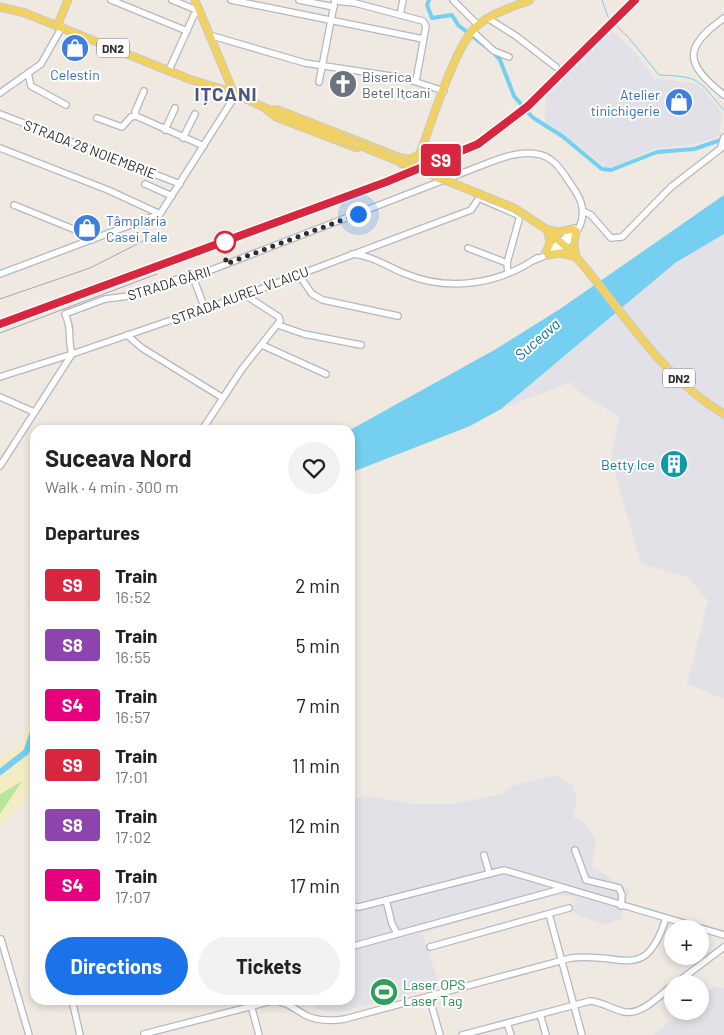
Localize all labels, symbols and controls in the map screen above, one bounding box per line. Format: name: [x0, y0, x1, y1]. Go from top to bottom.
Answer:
shop icon: Celestin: [60, 33, 90, 63]
road number: DN2: [97, 38, 129, 58]
place label: Celestin: [50, 66, 100, 83]
place label: Biserica Betel Iţcani: [362, 68, 431, 101]
church icon: Biserica Betel Iţcani: [328, 69, 358, 99]
district label: IȚCANI: [194, 82, 258, 105]
place label: Atelier tinichigerie: [591, 86, 660, 119]
shop icon: Atelier tinichigerie: [664, 87, 694, 117]
street label: STRADA 28 NOIEMBRIE: [21, 116, 159, 182]
line badge: S9: [418, 144, 464, 176]
text: S9: [431, 149, 451, 171]
your location: [346, 202, 371, 227]
place label: Tâmplăria Casei Tale: [106, 212, 168, 245]
shop icon: Tâmplăria Casei Tale: [72, 213, 102, 243]
unlabelled marker: [214, 231, 236, 253]
street label: STRADA GĂRII: [125, 262, 213, 304]
street label: STRADA AUREL VLAICU: [169, 262, 311, 328]
water label: Suceava: [511, 314, 563, 364]
road number: DN2: [663, 368, 695, 388]
button: heart: [288, 442, 340, 494]
text: Suceava Nord: [45, 443, 192, 472]
building icon: Betty Ice: [659, 449, 689, 479]
place label: Betty Ice: [601, 456, 655, 473]
text: Walk · 4 min · 300 m: [45, 477, 178, 496]
text: Departures: [45, 521, 140, 544]
text: Train: [115, 564, 157, 587]
text: S9: [62, 574, 83, 596]
text: 2 min: [295, 574, 340, 597]
text: 16:52: [115, 587, 151, 606]
text: Train: [115, 624, 157, 647]
text: S8: [62, 634, 83, 656]
text: 5 min: [296, 634, 340, 657]
text: 16:55: [115, 647, 151, 666]
text: Train: [115, 684, 157, 707]
text: S4: [62, 694, 83, 716]
text: 7 min: [296, 694, 340, 717]
text: 16:57: [115, 707, 150, 726]
text: Train: [115, 744, 157, 767]
text: S9: [62, 754, 83, 776]
text: 11 min: [292, 754, 340, 777]
text: 17:01: [115, 767, 148, 786]
text: Train: [115, 804, 157, 827]
text: S8: [62, 814, 83, 836]
text: 12 min: [289, 814, 340, 837]
text: 17:02: [115, 827, 151, 846]
text: Train: [115, 864, 157, 887]
text: S4: [62, 874, 83, 896]
text: 17 min: [290, 874, 340, 897]
text: 17:07: [115, 887, 150, 906]
map controls: [664, 920, 709, 1020]
button: +: [664, 920, 709, 965]
button: Directions: [45, 937, 188, 995]
button: Tickets: [198, 937, 340, 995]
button: −: [664, 975, 709, 1020]
place label: Laser OPS Laser Tag: [403, 976, 465, 1009]
sports icon: Laser OPS Laser Tag: [369, 977, 399, 1007]

